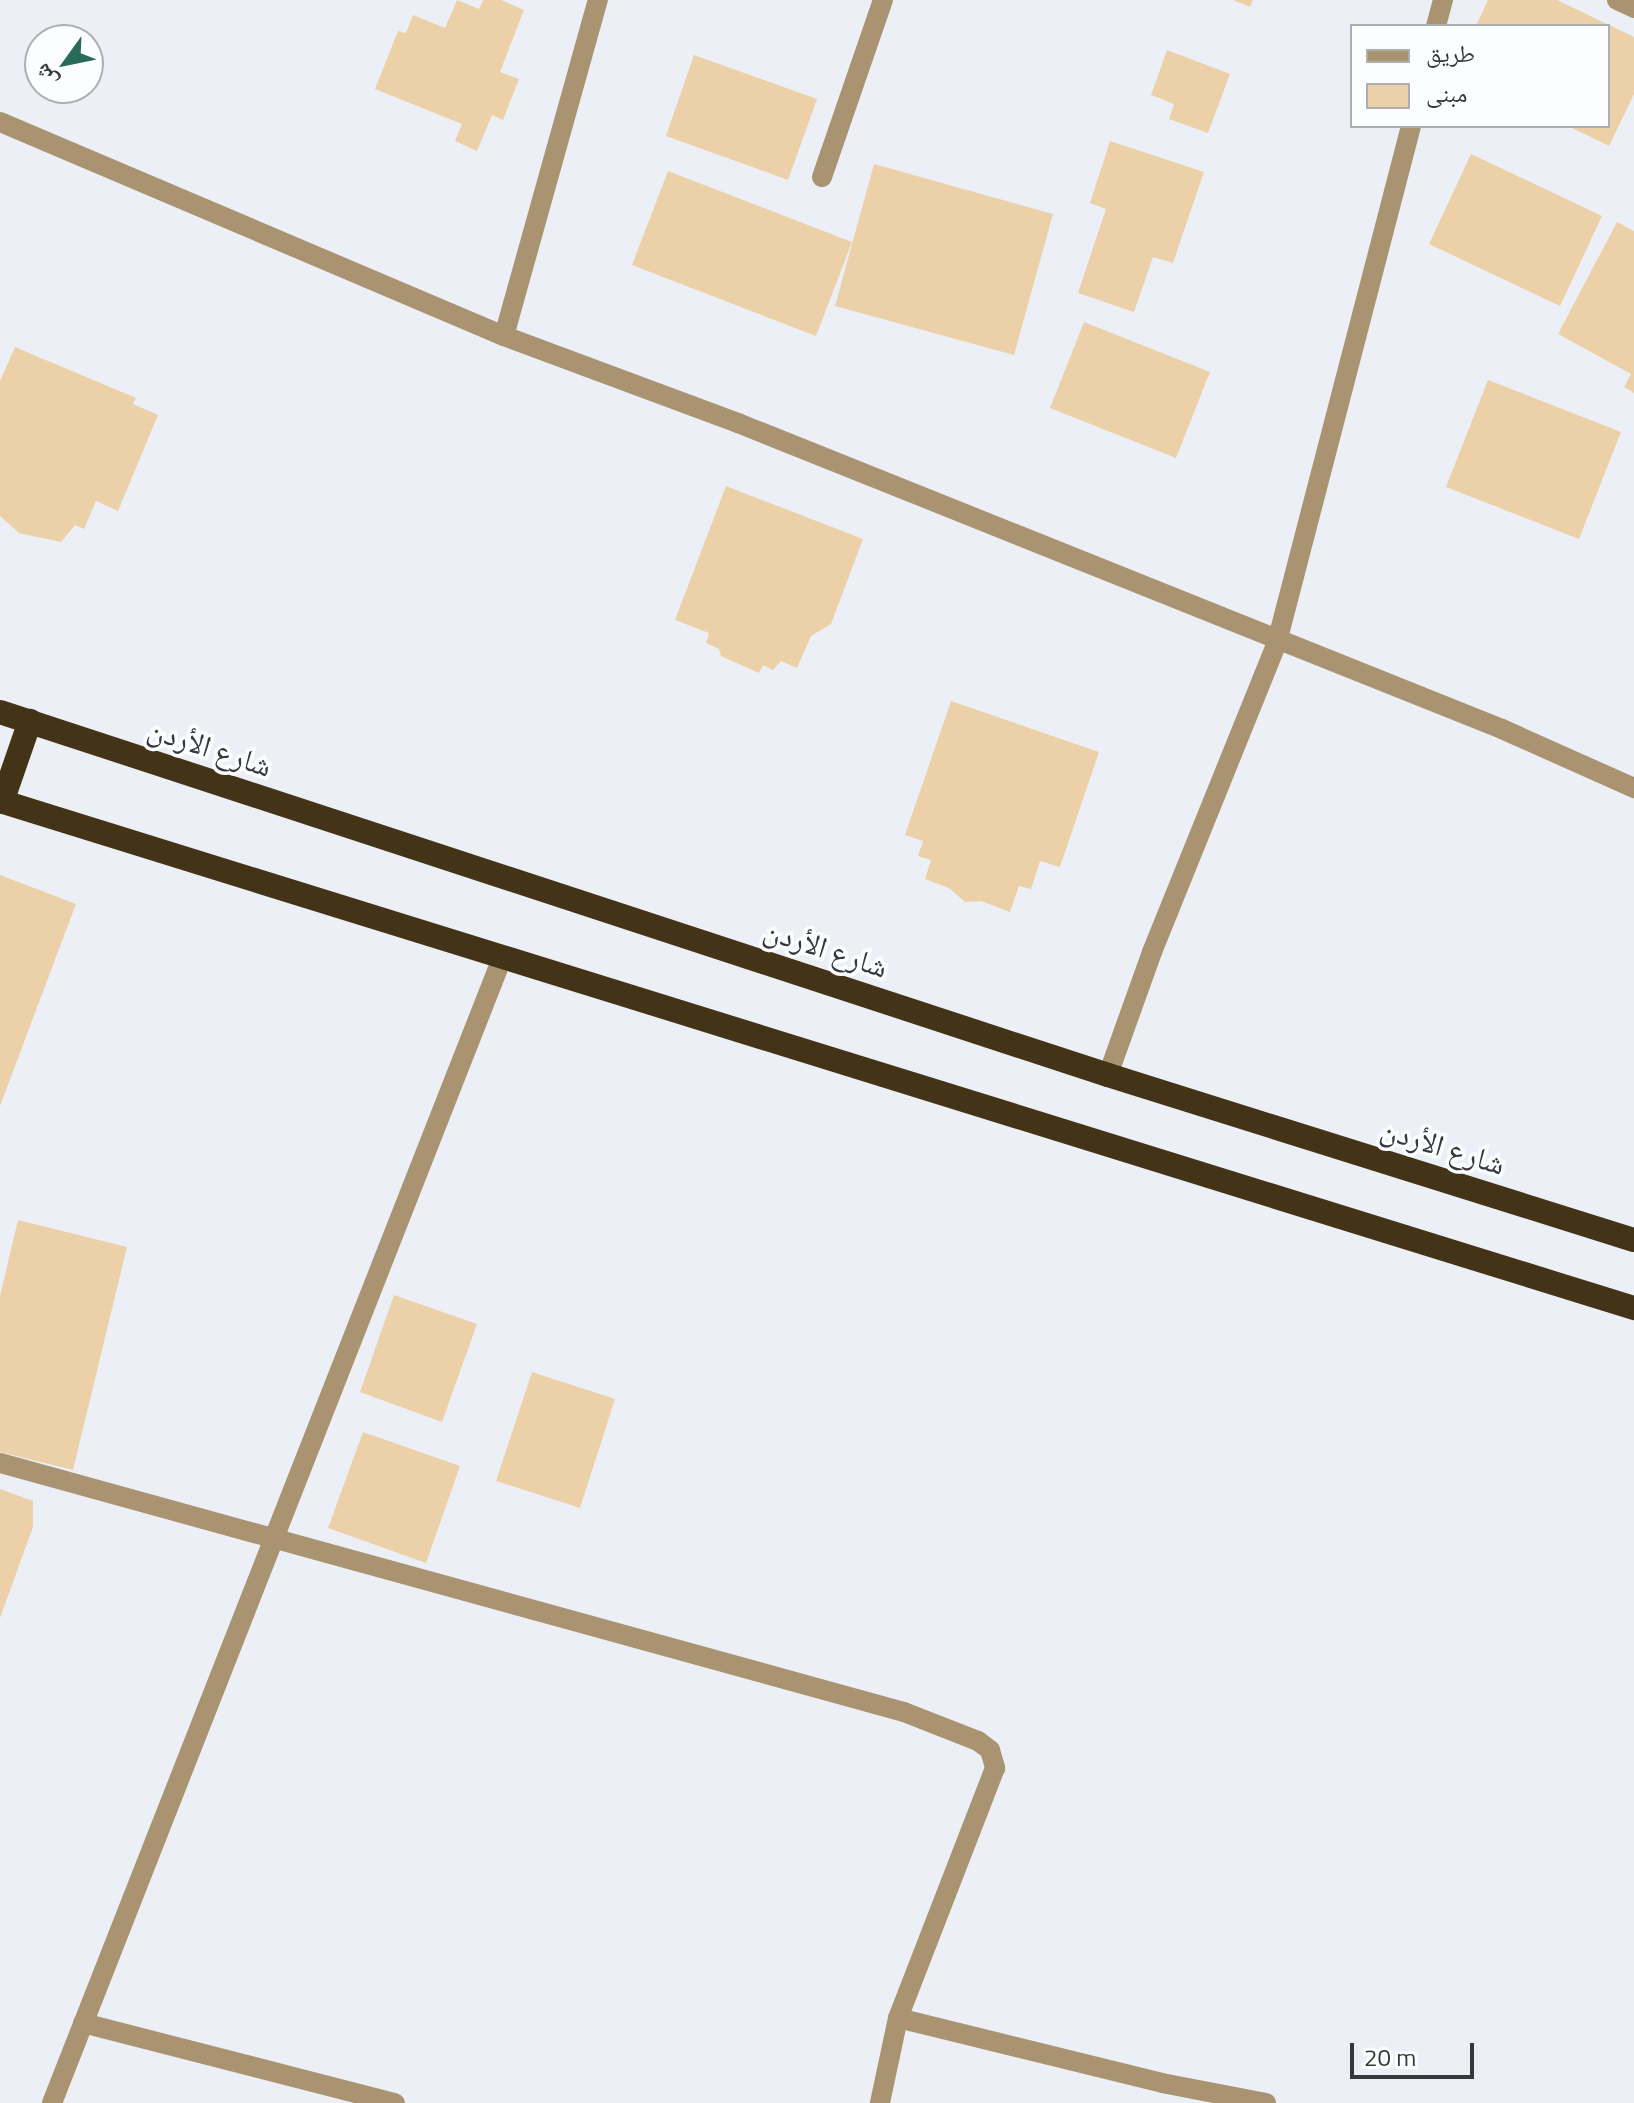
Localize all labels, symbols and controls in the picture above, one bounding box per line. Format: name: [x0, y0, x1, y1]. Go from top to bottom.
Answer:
north arrow: [24, 24, 104, 104]
legend: [1350, 24, 1610, 128]
text: طريق: [1426, 35, 1475, 71]
text: ش: [25, 57, 66, 95]
text: مبنى: [1426, 75, 1467, 111]
street label: شارع الأردن: [144, 710, 276, 784]
street label: شارع الأردن: [760, 911, 892, 985]
street label: شارع الأردن: [1377, 1110, 1509, 1182]
scale bar: [1354, 2027, 1478, 2077]
text: 20 m: [1364, 2039, 1416, 2075]

